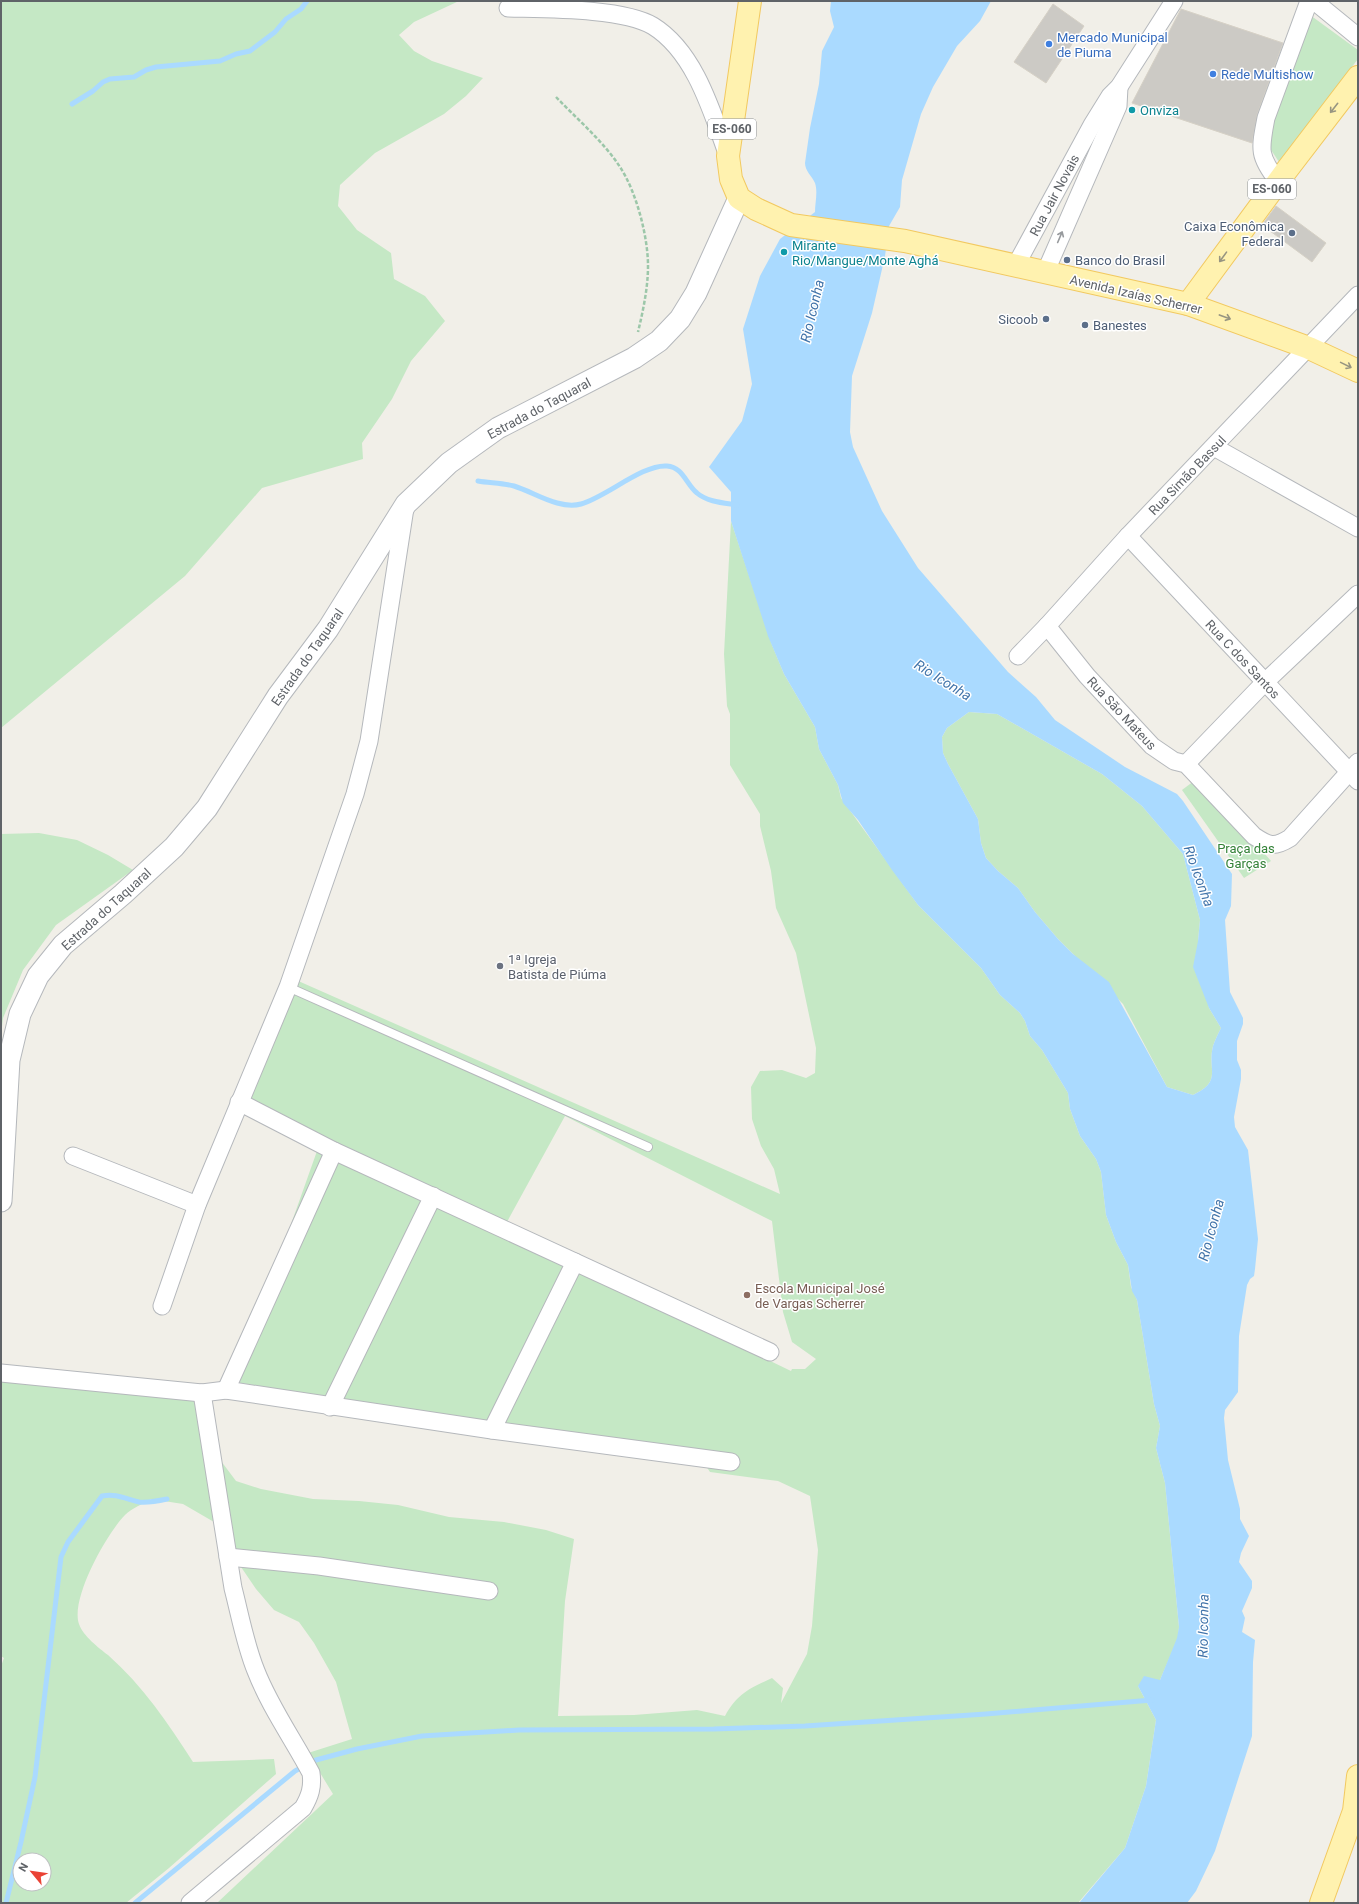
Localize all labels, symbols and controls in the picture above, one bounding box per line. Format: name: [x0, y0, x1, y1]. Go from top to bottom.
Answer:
place label: Mercado Municipal de Piuma: [1057, 30, 1168, 60]
marker: Mercado Municipal de Piuma: [1044, 39, 1054, 49]
place label: Rede Multishow: [1221, 67, 1314, 82]
marker: Rede Multishow: [1208, 69, 1218, 79]
one-way arrow: [1330, 102, 1338, 113]
place label: Onviza: [1140, 103, 1179, 118]
marker: Onviza: [1127, 105, 1137, 115]
road number: ES-060: [708, 119, 756, 139]
street label: Rua Jair Novais: [1027, 152, 1082, 239]
road number: ES-060: [1248, 179, 1296, 199]
place label: Caixa Econômica Federal: [1184, 219, 1284, 249]
marker: Caixa Econômica Federal: [1287, 228, 1297, 238]
one-way arrow: [1057, 231, 1065, 243]
place label: Mirante Rio/Mangue/Monte Aghá: [792, 238, 939, 268]
marker: Mirante Rio/Mangue/Monte Aghá: [779, 247, 789, 257]
one-way arrow: [1219, 251, 1227, 262]
place label: Banco do Brasil: [1075, 253, 1165, 268]
marker: Banco do Brasil: [1062, 255, 1072, 265]
street label: Avenida Izaías Scherrer: [1068, 272, 1204, 317]
water label: Rio Iconha: [797, 278, 827, 344]
place label: Sicoob: [998, 312, 1038, 327]
marker: Sicoob: [1041, 314, 1051, 324]
one-way arrow: [1218, 314, 1231, 321]
place label: Banestes: [1093, 318, 1147, 333]
marker: Banestes: [1080, 320, 1090, 330]
one-way arrow: [1339, 362, 1351, 369]
street label: Estrada do Taquaral: [485, 375, 594, 442]
street label: Rua Simão Bassul: [1146, 433, 1229, 518]
street label: Estrada do Taquaral: [268, 606, 347, 709]
street label: Rua C dos Santos: [1202, 617, 1283, 702]
water label: Rio Iconha: [912, 656, 974, 704]
street label: Rua São Mateus: [1084, 674, 1159, 753]
park label: Praça das Garças: [1217, 841, 1275, 871]
water label: Rio Iconha: [1181, 843, 1217, 909]
street label: Estrada do Taquaral: [59, 865, 154, 953]
place label: 1ª Igreja Batista de Piúma: [508, 952, 606, 982]
marker: 1ª Igreja Batista de Piúma: [495, 961, 505, 971]
water label: Rio Iconha: [1195, 1197, 1227, 1263]
place label: Escola Municipal José de Vargas Scherrer: [755, 1281, 885, 1311]
marker: Escola Municipal José de Vargas Scherrer: [742, 1290, 752, 1300]
water label: Rio Iconha: [1194, 1594, 1212, 1658]
north arrow: [12, 1852, 52, 1892]
text: N: [16, 1861, 31, 1874]

